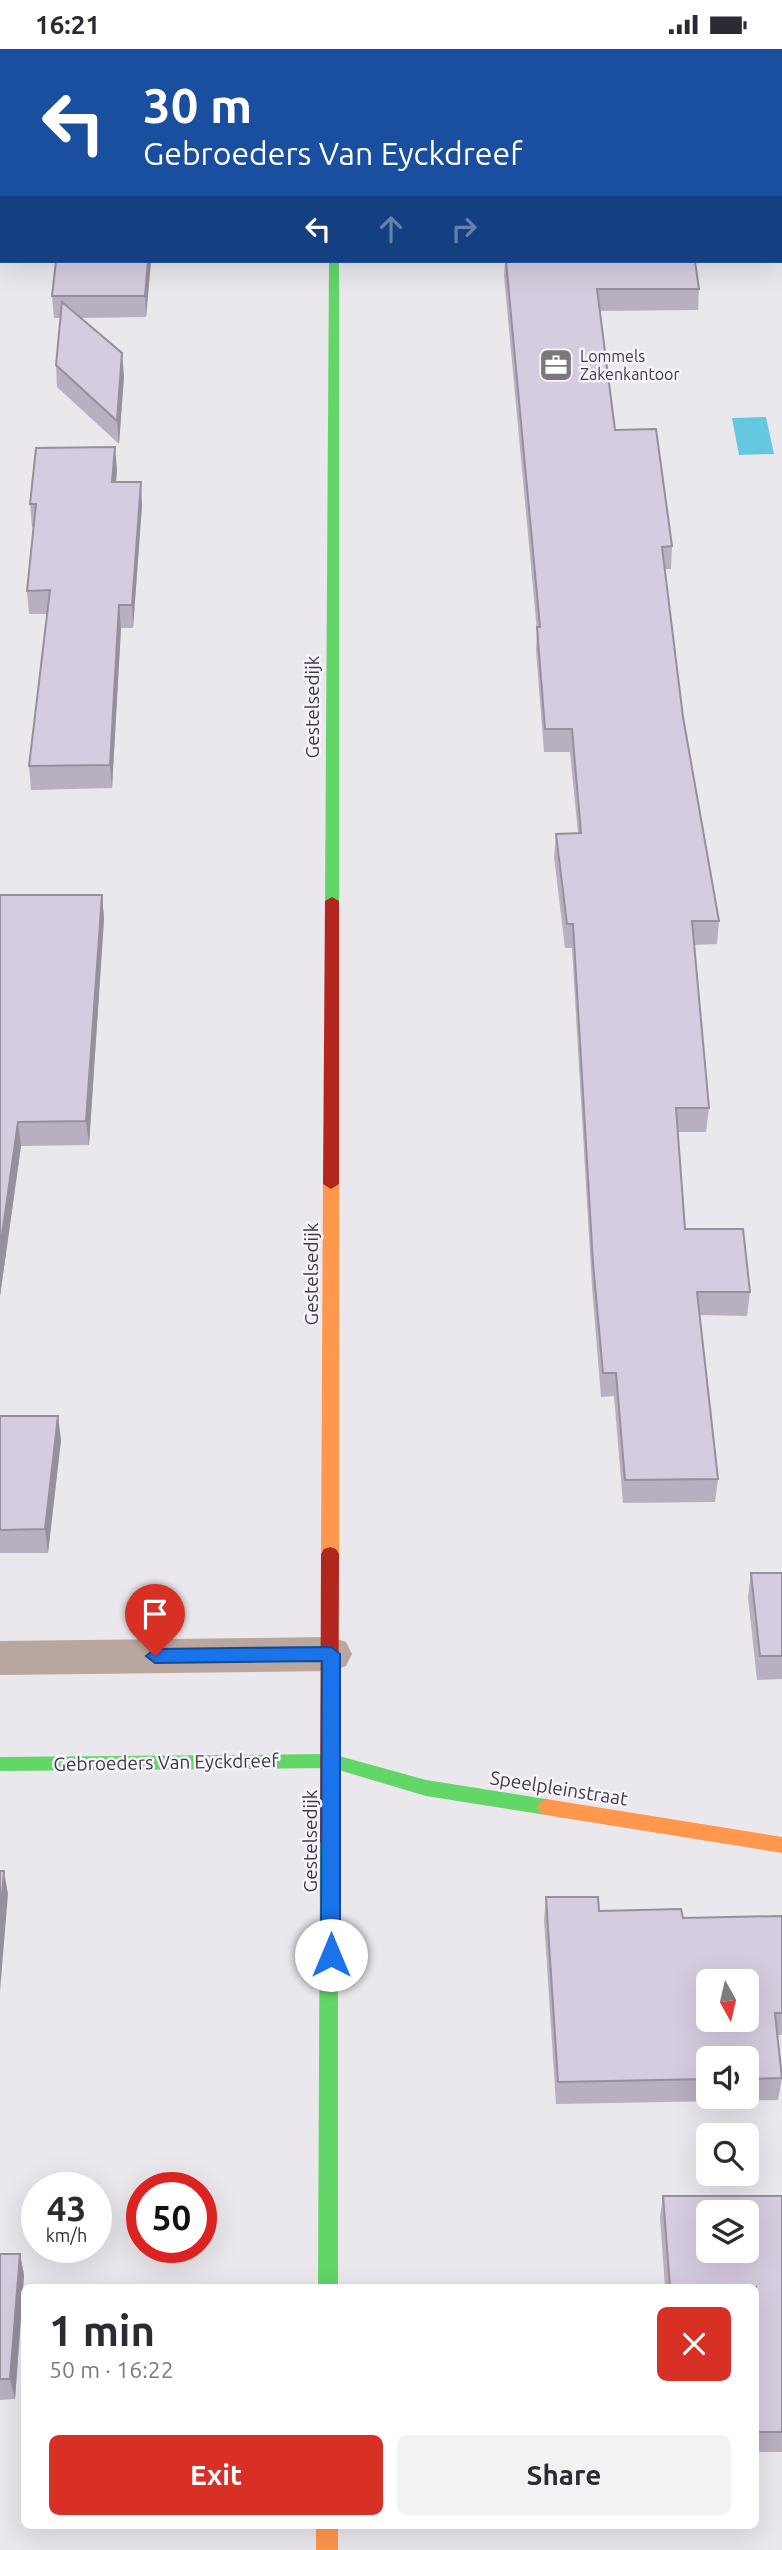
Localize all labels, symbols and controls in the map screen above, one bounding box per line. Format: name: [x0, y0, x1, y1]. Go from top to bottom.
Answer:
text: 16:21: [35, 10, 100, 39]
icon: left: [28, 77, 119, 168]
text: 30 m: [143, 77, 252, 132]
text: Gebroeders Van Eyckdreef: [143, 135, 522, 171]
icon: left: [299, 210, 337, 248]
icon: ahead: [372, 210, 410, 248]
icon: right: [445, 210, 483, 248]
office icon: Lommels Zakenkantoor: [537, 346, 575, 384]
place label: Lommels Zakenkantoor: [580, 347, 680, 383]
street label: Gestelsedijk: [301, 655, 323, 758]
street label: Gestelsedijk: [300, 1222, 322, 1325]
pin: [125, 1584, 185, 1656]
icon: arrive: [136, 1595, 174, 1633]
street label: Gebroeders Van Eyckdreef: [53, 1749, 280, 1775]
street label: Speelpleinstraat: [489, 1766, 630, 1810]
street label: Gestelsedijk: [299, 1789, 321, 1892]
position arrow: [294, 1918, 368, 1992]
north arrow: [696, 1969, 760, 2032]
map controls: [696, 1969, 759, 2263]
button: sound: [696, 2046, 759, 2109]
button: search: [696, 2123, 759, 2186]
speed limit sign: 50: [126, 2172, 217, 2263]
text: 43: [47, 2188, 86, 2228]
button: layers: [696, 2200, 759, 2263]
text: km/h: [46, 2225, 87, 2245]
text: 1 min: [49, 2307, 155, 2354]
button: close: [657, 2307, 731, 2381]
text: 50 m · 16:22: [49, 2357, 174, 2382]
button: Exit: [49, 2435, 383, 2515]
button: Share: [397, 2435, 731, 2515]

